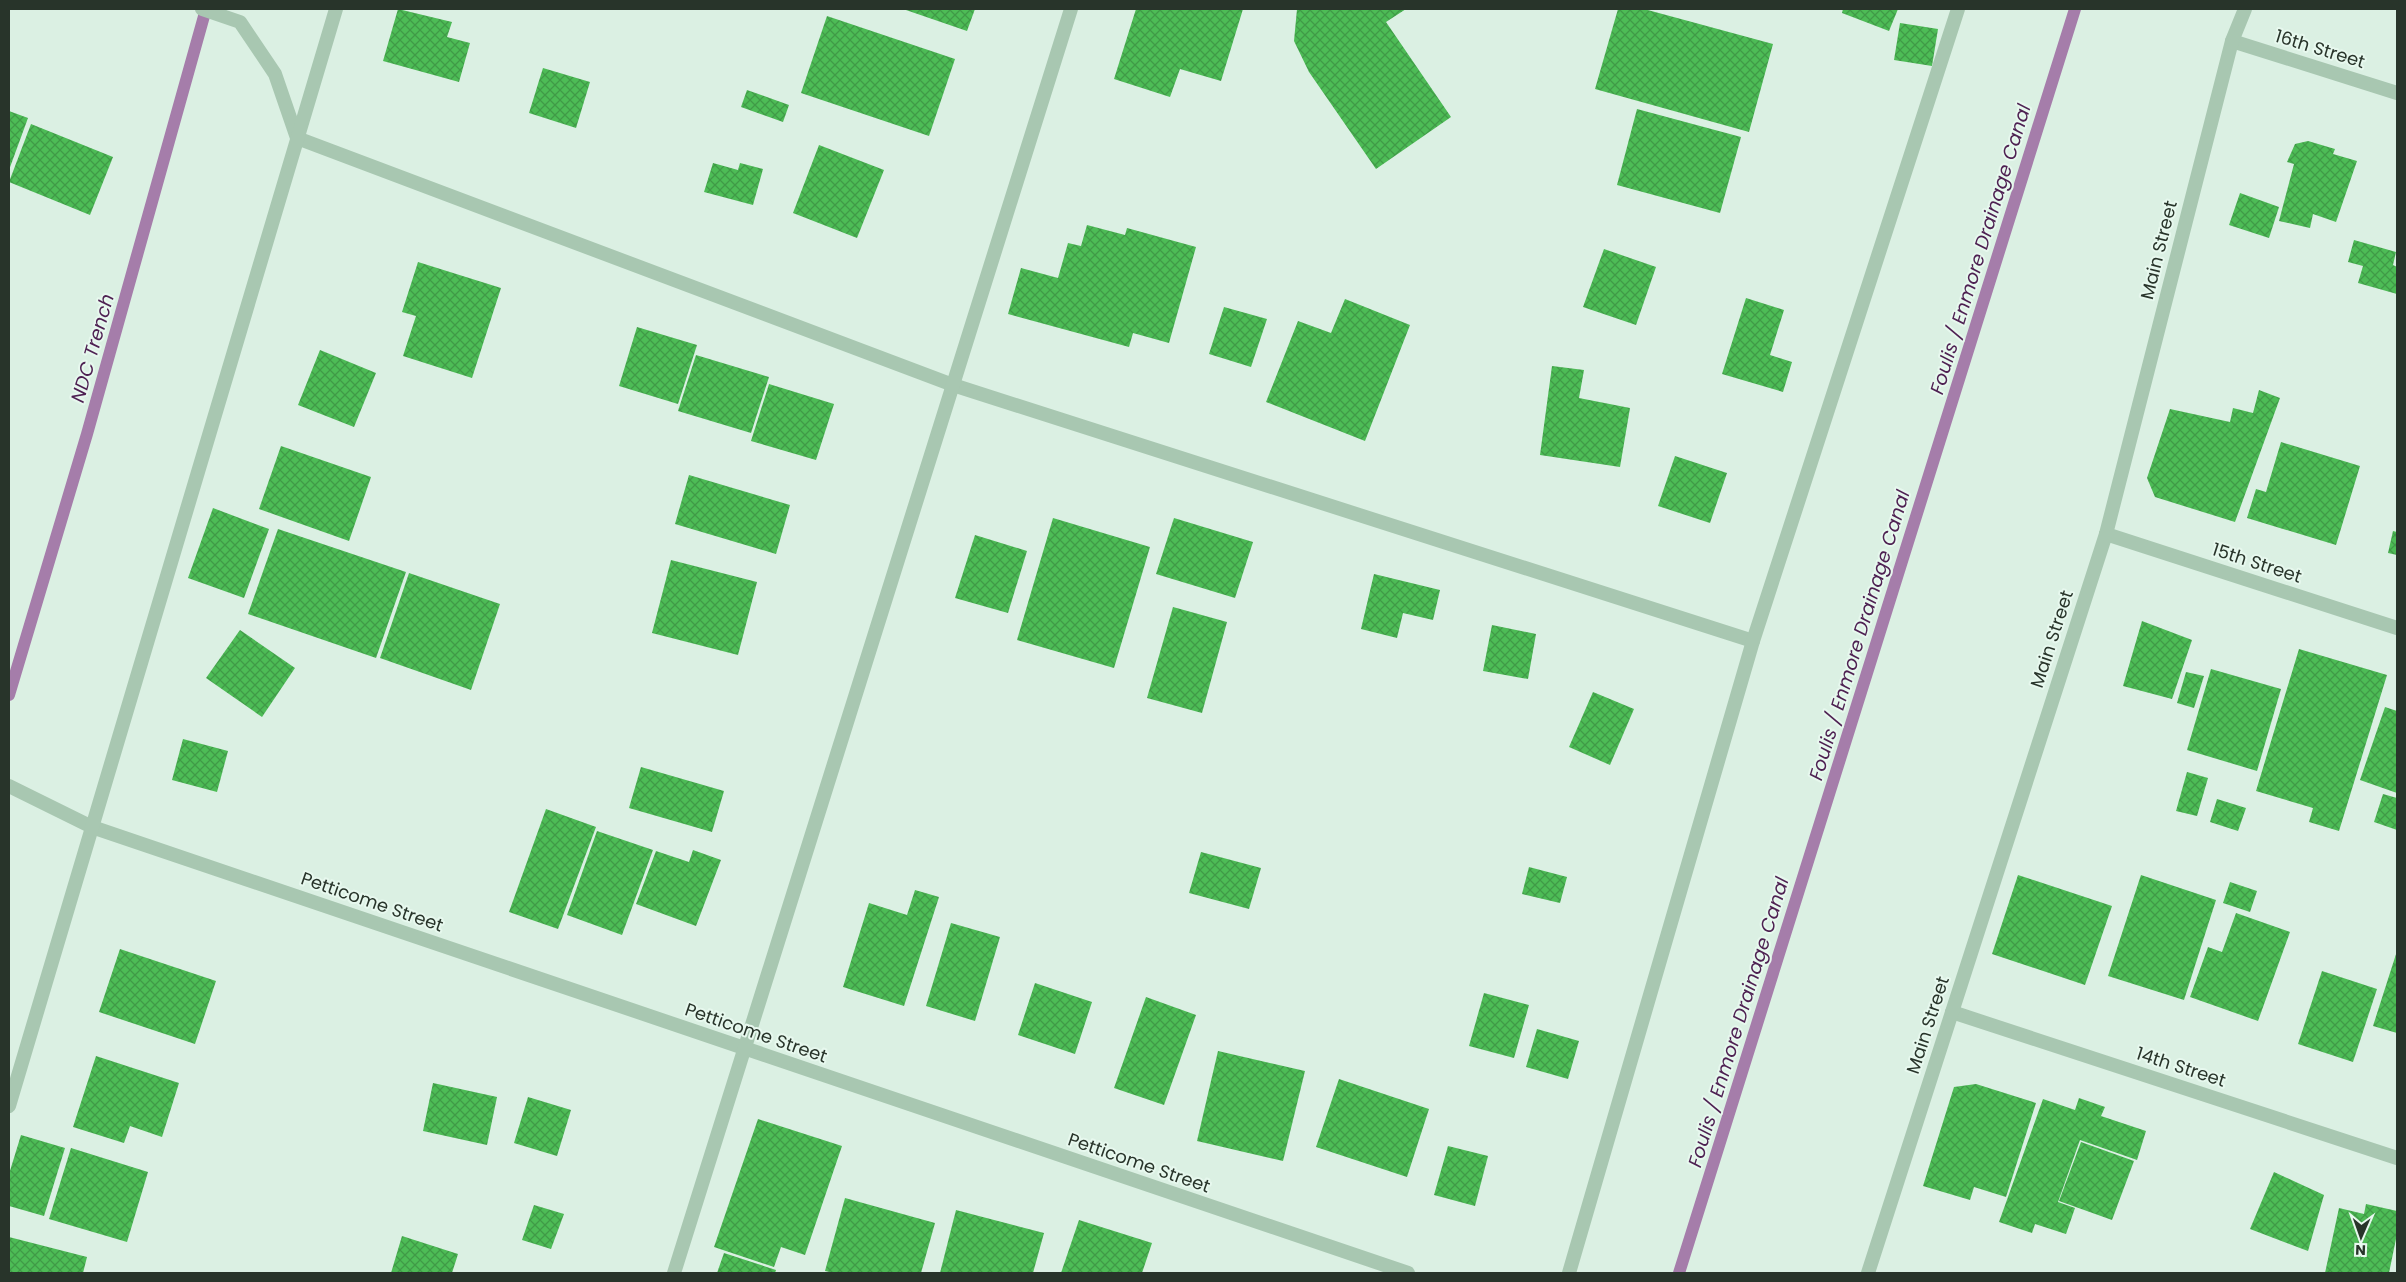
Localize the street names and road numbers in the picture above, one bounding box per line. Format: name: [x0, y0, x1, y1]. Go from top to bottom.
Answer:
street label: 16th Street: [2272, 23, 2368, 74]
street label: Main Street: [2134, 198, 2183, 302]
street label: 15th Street: [2209, 536, 2305, 589]
street label: Main Street: [2024, 587, 2079, 691]
street label: Petticome Street: [298, 865, 447, 938]
street label: Main Street: [1900, 973, 1955, 1077]
street label: Petticome Street: [682, 996, 831, 1069]
street label: 14th Street: [2133, 1040, 2229, 1093]
street label: Petticome Street: [1065, 1126, 1214, 1199]

